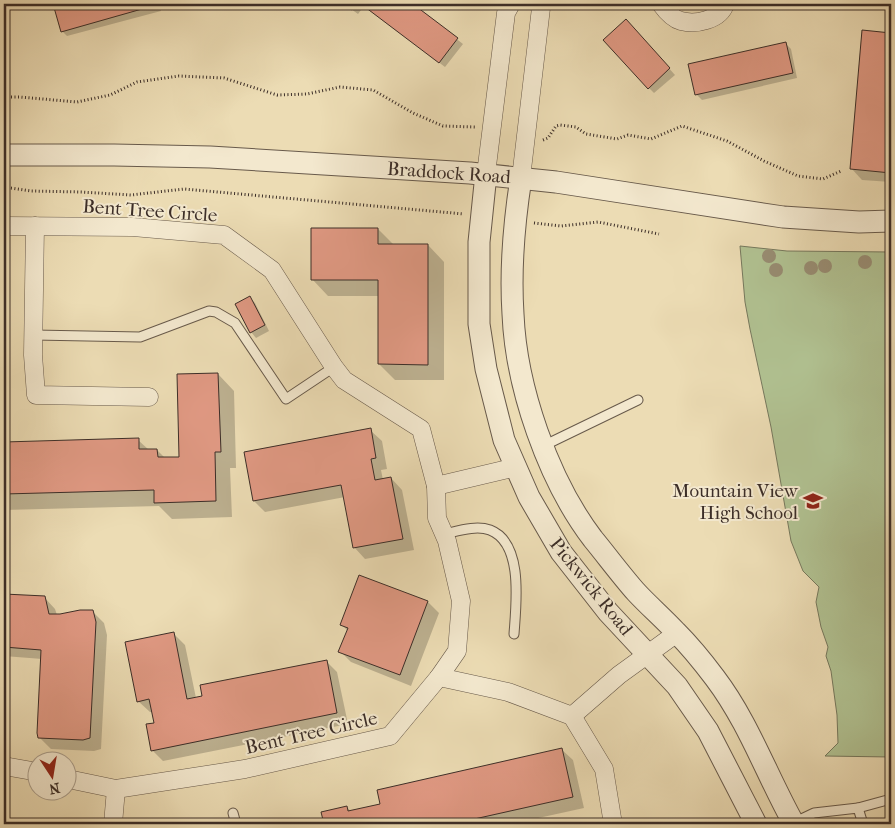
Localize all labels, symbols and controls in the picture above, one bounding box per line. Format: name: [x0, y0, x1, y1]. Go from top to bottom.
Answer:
street label: Braddock Road: [386, 158, 512, 188]
street label: Bent Tree Circle: [82, 195, 218, 227]
place label: Mountain View High School: [672, 480, 799, 524]
school or university icon: Mountain View High School: [802, 490, 824, 512]
street label: Pickwick Road: [545, 533, 638, 640]
street label: Bent Tree Circle: [243, 707, 379, 759]
north arrow: [28, 750, 78, 800]
text: N: [47, 779, 62, 798]

